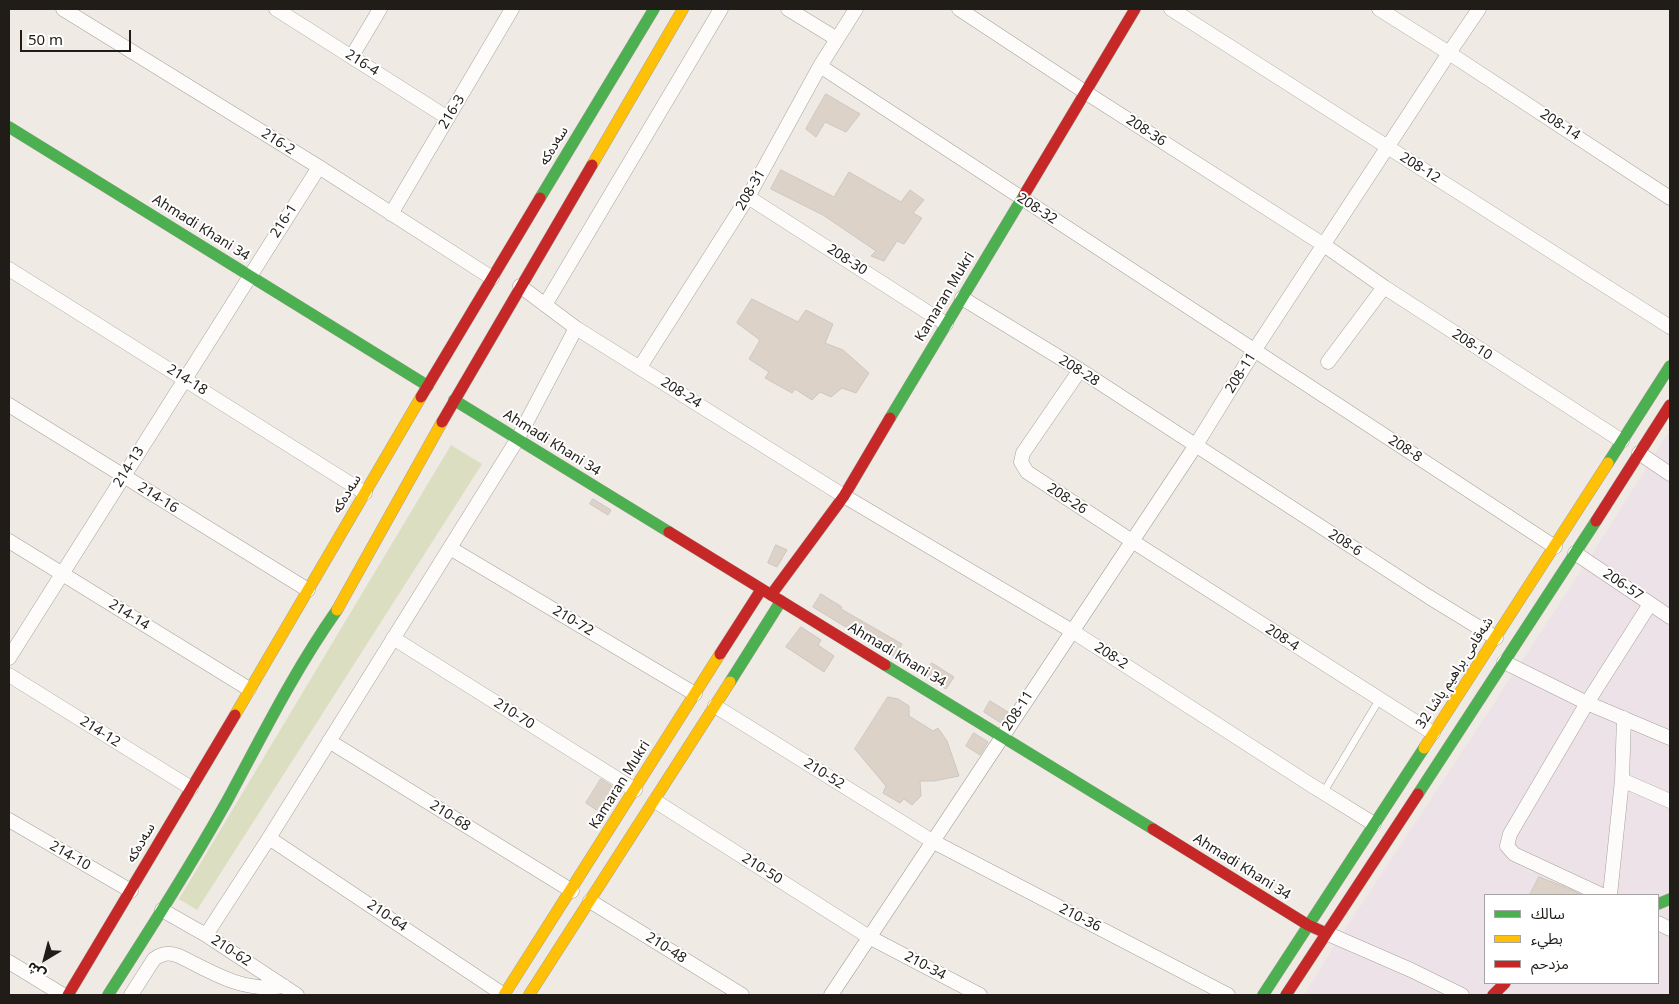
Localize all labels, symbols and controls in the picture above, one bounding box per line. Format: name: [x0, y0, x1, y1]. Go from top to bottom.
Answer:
scale bar: [22, 20, 134, 52]
text: 50 m: [28, 29, 63, 49]
street label: 216-4: [342, 46, 382, 80]
street label: 216-3: [435, 92, 469, 132]
street label: 208-14: [1537, 106, 1583, 144]
street label: 208-36: [1123, 112, 1169, 150]
street label: سەدەکە: [536, 123, 572, 169]
street label: 216-2: [258, 125, 298, 159]
street label: 208-12: [1397, 149, 1443, 187]
street label: 208-31: [733, 167, 769, 213]
street label: 208-32: [1014, 190, 1060, 228]
street label: Ahmadi Khani 34: [149, 191, 253, 265]
street label: 216-1: [267, 201, 301, 241]
street label: 208-30: [824, 241, 870, 279]
street label: Kamaran Mukri: [912, 249, 978, 345]
street label: 208-10: [1449, 326, 1495, 364]
street label: 208-11: [1222, 350, 1260, 396]
street label: 208-28: [1056, 352, 1102, 390]
street label: 214-18: [164, 361, 210, 399]
street label: 208-24: [658, 374, 704, 412]
street label: Ahmadi Khani 34: [500, 406, 604, 480]
street label: 208-8: [1385, 432, 1425, 466]
street label: 214-13: [110, 444, 148, 490]
street label: سەدەکە: [329, 471, 365, 517]
street label: 214-16: [135, 479, 181, 517]
street label: 208-26: [1044, 480, 1090, 518]
street label: 208-6: [1325, 526, 1365, 560]
street label: 206-57: [1600, 566, 1646, 604]
street label: 214-14: [106, 596, 152, 634]
street label: 210-72: [550, 602, 596, 640]
street label: شەقامی براهیم پاشا 32: [1413, 614, 1497, 732]
street label: Ahmadi Khani 34: [845, 619, 949, 691]
street label: 208-4: [1262, 621, 1302, 655]
street label: 208-2: [1091, 639, 1131, 673]
street label: 208-11: [999, 688, 1037, 734]
street label: 210-70: [491, 695, 537, 733]
street label: 214-12: [77, 713, 123, 751]
street label: Kamaran Mukri: [586, 738, 654, 832]
street label: 210-52: [801, 755, 847, 793]
street label: 210-68: [427, 797, 473, 835]
street label: سەدەکە: [123, 820, 159, 866]
street label: Ahmadi Khani 34: [1190, 830, 1294, 904]
street label: 214-10: [47, 838, 93, 874]
street label: 210-50: [739, 850, 785, 888]
legend: [1484, 894, 1659, 984]
street label: 210-64: [364, 897, 410, 935]
street label: 210-36: [1056, 900, 1104, 936]
text: سالك: [1531, 903, 1565, 923]
text: بطيء: [1531, 928, 1563, 948]
street label: 210-48: [643, 929, 689, 967]
street label: 210-62: [208, 932, 254, 970]
north arrow: [20, 934, 70, 984]
street label: 210-34: [901, 948, 949, 984]
text: مزدحم: [1531, 953, 1569, 973]
text: ش: [22, 958, 49, 985]

